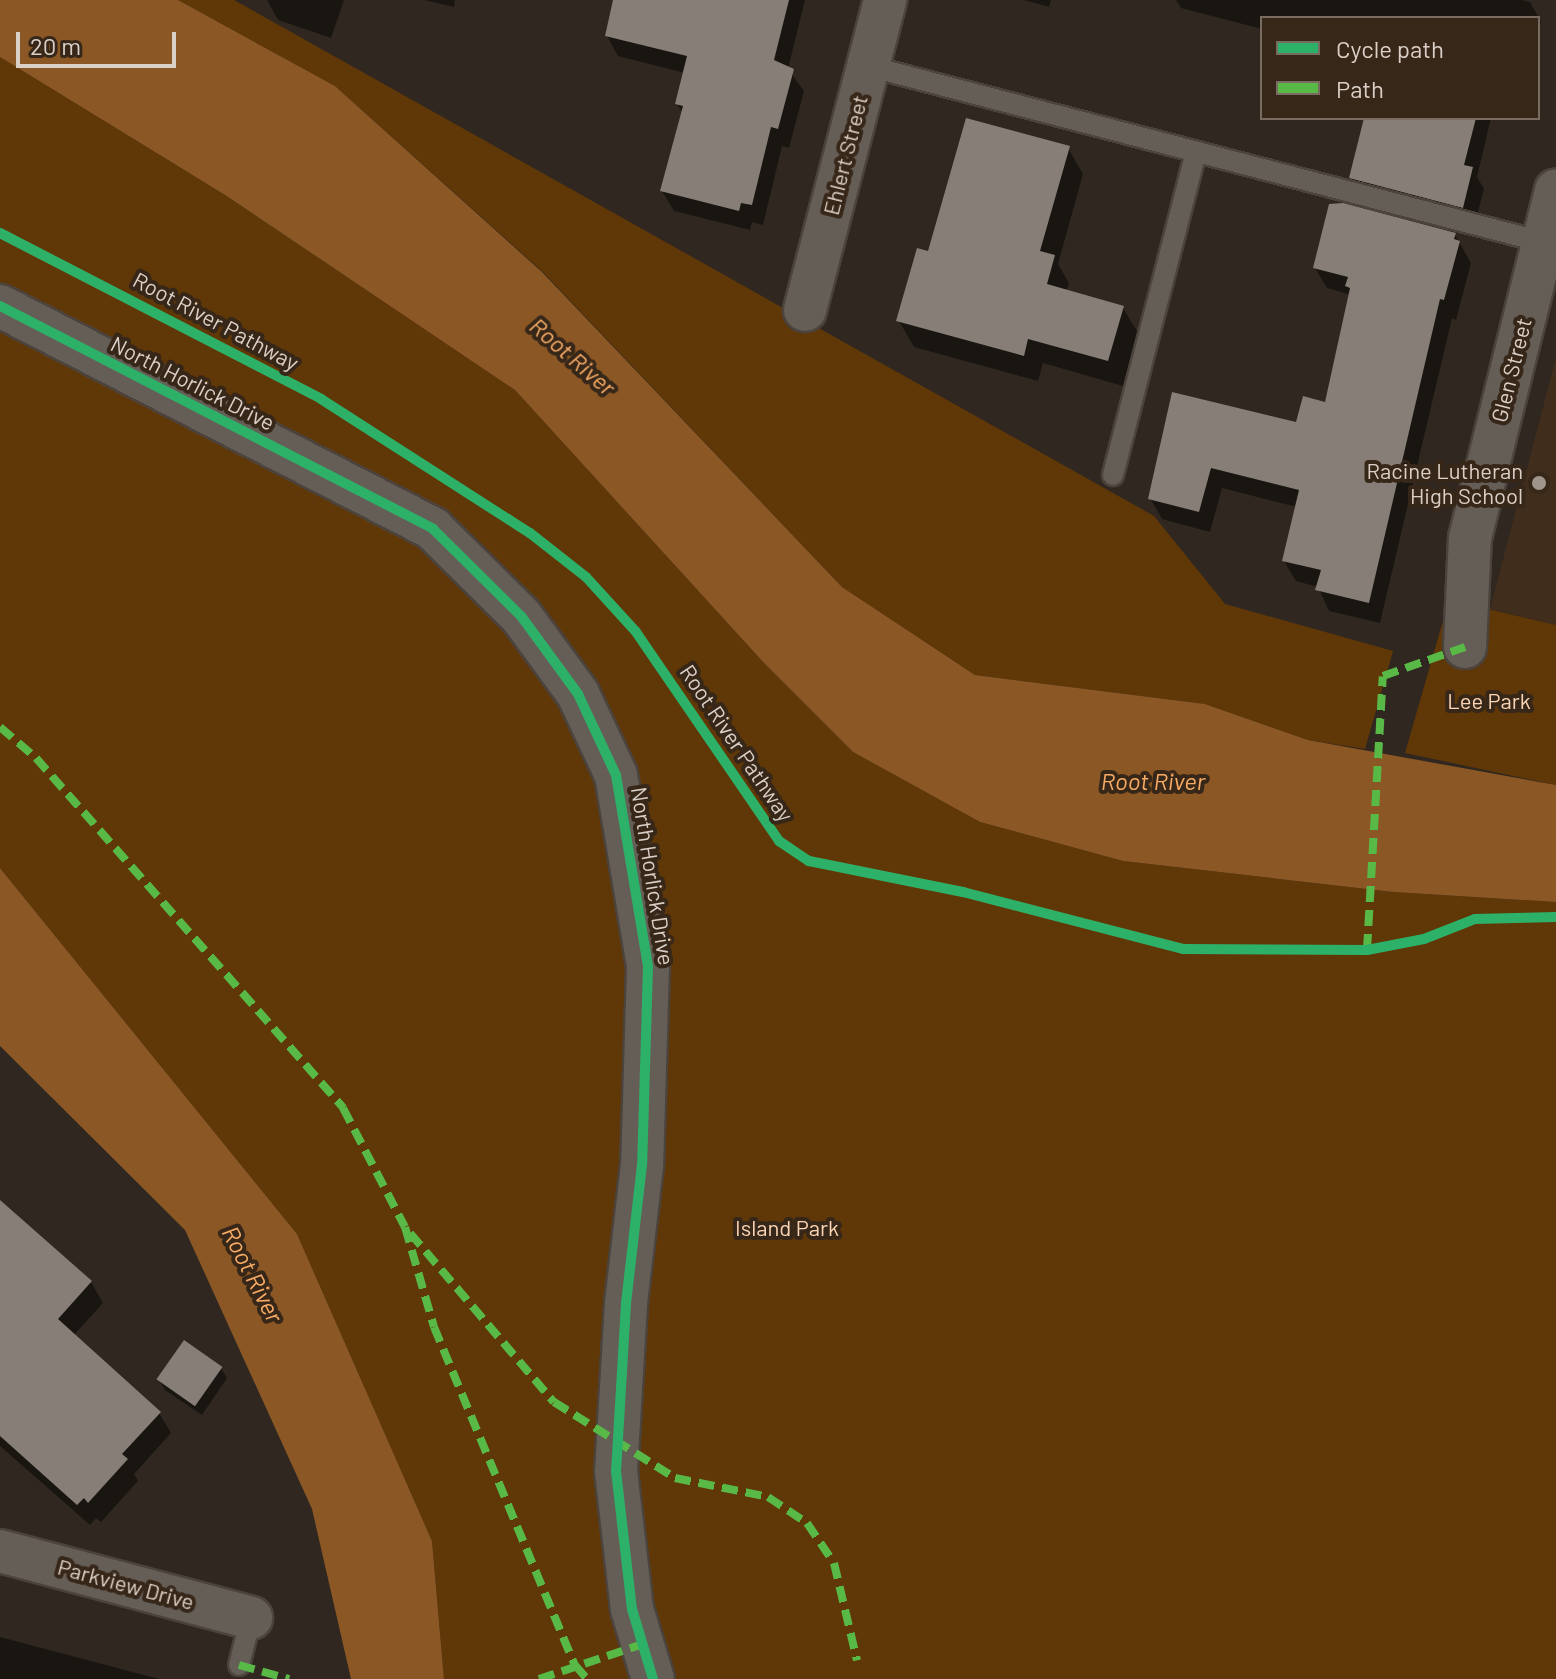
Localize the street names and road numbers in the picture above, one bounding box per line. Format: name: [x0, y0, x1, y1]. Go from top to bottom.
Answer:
street label: Ehlert Street: [817, 92, 873, 218]
street label: Root River Pathway: [129, 266, 303, 376]
street label: Glen Street: [1485, 315, 1537, 425]
street label: North Horlick Drive: [107, 330, 279, 436]
street label: Root River Pathway: [675, 660, 799, 826]
street label: North Horlick Drive: [626, 785, 680, 967]
street label: Parkview Drive: [55, 1553, 197, 1615]

